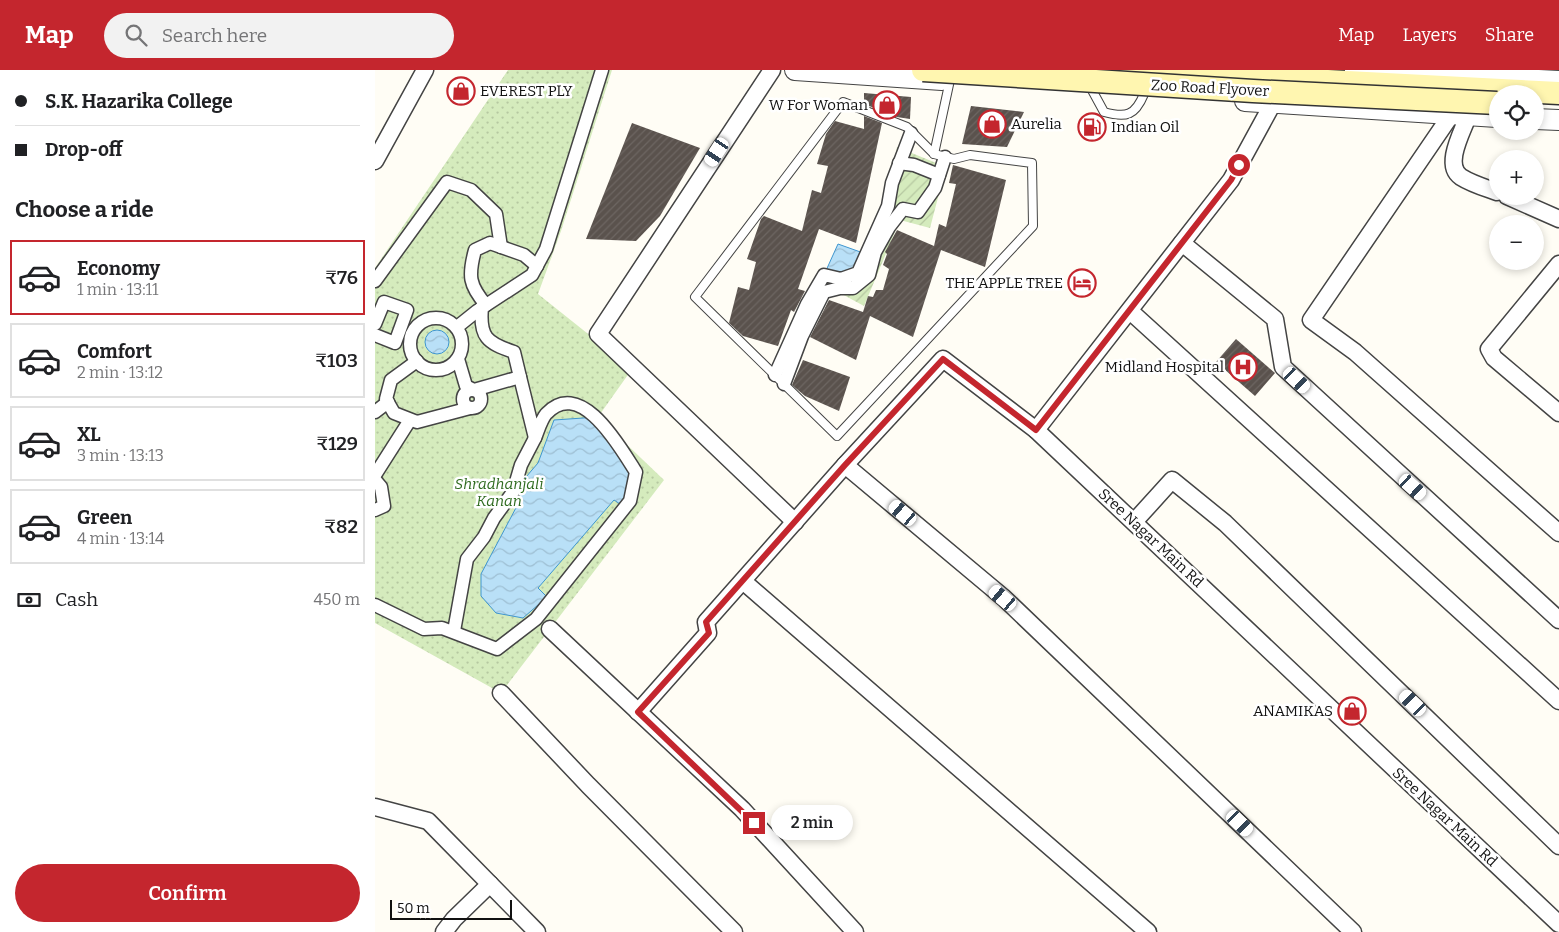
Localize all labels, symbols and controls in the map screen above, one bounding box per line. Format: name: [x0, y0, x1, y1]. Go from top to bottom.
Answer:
search box: [104, 13, 454, 58]
text: Map: [25, 21, 74, 49]
icon: search: [122, 21, 150, 49]
text: Search here: [162, 24, 267, 47]
text: Map: [1338, 24, 1374, 46]
text: Layers: [1402, 24, 1457, 46]
text: Share: [1485, 24, 1534, 46]
shop icon: EVEREST PLY: [446, 76, 476, 106]
street label: Zoo Road Flyover: [1150, 76, 1270, 100]
place label: EVEREST PLY: [480, 82, 573, 100]
map controls: [1489, 85, 1544, 270]
button: locate: [1489, 85, 1544, 140]
text: S.K. Hazarika College: [45, 90, 233, 113]
shop icon: W For Woman: [872, 90, 902, 120]
place label: W For Woman: [769, 96, 869, 114]
shop icon: Aurelia: [977, 109, 1007, 139]
fuel station icon: Indian Oil: [1077, 112, 1107, 142]
place label: Aurelia: [1011, 115, 1062, 133]
place label: Indian Oil: [1111, 118, 1179, 136]
car: [702, 135, 731, 169]
text: Drop-off: [45, 138, 123, 161]
button: +: [1489, 150, 1544, 205]
route start: [1228, 154, 1250, 176]
text: Choose a ride: [15, 196, 154, 223]
button: −: [1489, 215, 1544, 270]
icon: car: [17, 255, 62, 300]
text: Economy: [77, 257, 160, 280]
text: ₹76: [325, 266, 358, 289]
hotel icon: THE APPLE TREE: [1067, 268, 1097, 298]
place label: THE APPLE TREE: [945, 274, 1063, 292]
text: 1 min · 13:11: [77, 280, 159, 299]
icon: car: [17, 338, 62, 383]
text: Comfort: [77, 340, 152, 363]
text: ₹103: [315, 349, 358, 372]
hospital icon: Midland Hospital: [1228, 352, 1258, 382]
place label: Midland Hospital: [1105, 358, 1224, 376]
text: 2 min · 13:12: [77, 363, 163, 382]
car: [1280, 364, 1313, 396]
icon: car: [17, 421, 62, 466]
text: XL: [77, 423, 101, 446]
text: ₹129: [316, 432, 358, 455]
text: 3 min · 13:13: [77, 446, 164, 465]
car: [1396, 471, 1429, 503]
park label: Shradhanjali Kanan: [455, 475, 543, 510]
street label: Sree Nagar Main Rd: [1095, 485, 1207, 591]
car: [886, 498, 919, 528]
icon: car: [17, 504, 62, 549]
text: Green: [77, 506, 132, 529]
text: ₹82: [324, 515, 358, 538]
text: 4 min · 13:14: [77, 529, 164, 548]
car: [986, 583, 1019, 613]
icon: cash: [15, 586, 43, 614]
text: Cash: [55, 588, 98, 611]
text: 450 m: [313, 590, 360, 609]
car: [1397, 687, 1429, 719]
shop icon: ANAMIKAS: [1337, 696, 1367, 726]
place label: ANAMIKAS: [1253, 702, 1333, 720]
street label: Sree Nagar Main Rd: [1389, 764, 1501, 870]
callout: 2 min: [771, 806, 854, 840]
car: [1224, 807, 1256, 839]
route end: [743, 812, 765, 834]
text: 2 min: [791, 813, 833, 832]
button: Confirm: [15, 864, 360, 922]
scale bar: [390, 897, 513, 920]
text: 50 m: [397, 900, 430, 917]

